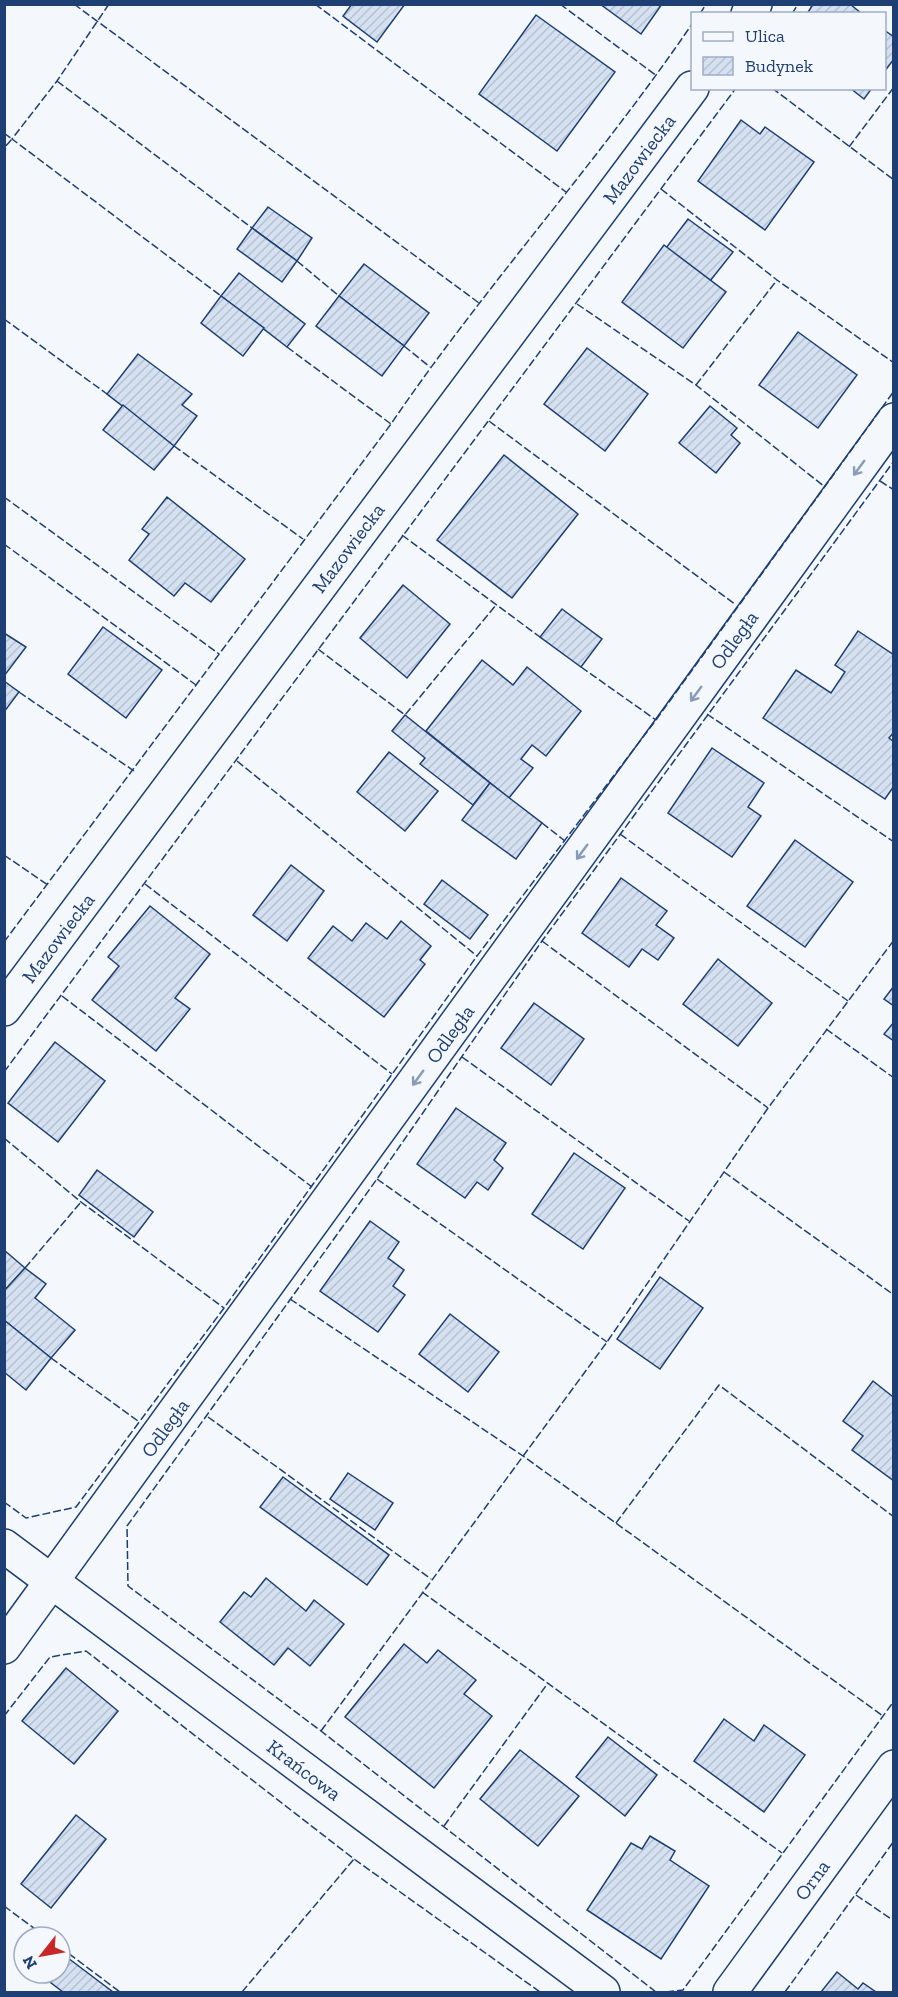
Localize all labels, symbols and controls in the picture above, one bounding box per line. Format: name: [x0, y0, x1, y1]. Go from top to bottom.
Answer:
legend: [691, 12, 886, 90]
text: Ulica: [745, 25, 785, 47]
text: Budynek: [745, 55, 814, 77]
street label: Mazowiecka: [598, 109, 681, 209]
one-way arrow: [853, 459, 865, 475]
street label: Mazowiecka: [307, 498, 390, 598]
street label: Odległa: [705, 606, 763, 674]
one-way arrow: [690, 685, 702, 701]
one-way arrow: [575, 843, 588, 859]
street label: Mazowiecka: [17, 888, 100, 988]
street label: Odległa: [421, 1000, 479, 1068]
one-way arrow: [412, 1069, 424, 1085]
street label: Odległa: [136, 1394, 194, 1462]
street label: Krańcowa: [262, 1734, 346, 1806]
street label: Orna: [789, 1855, 835, 1905]
north arrow: [12, 1925, 72, 1985]
text: N: [18, 1952, 41, 1973]

